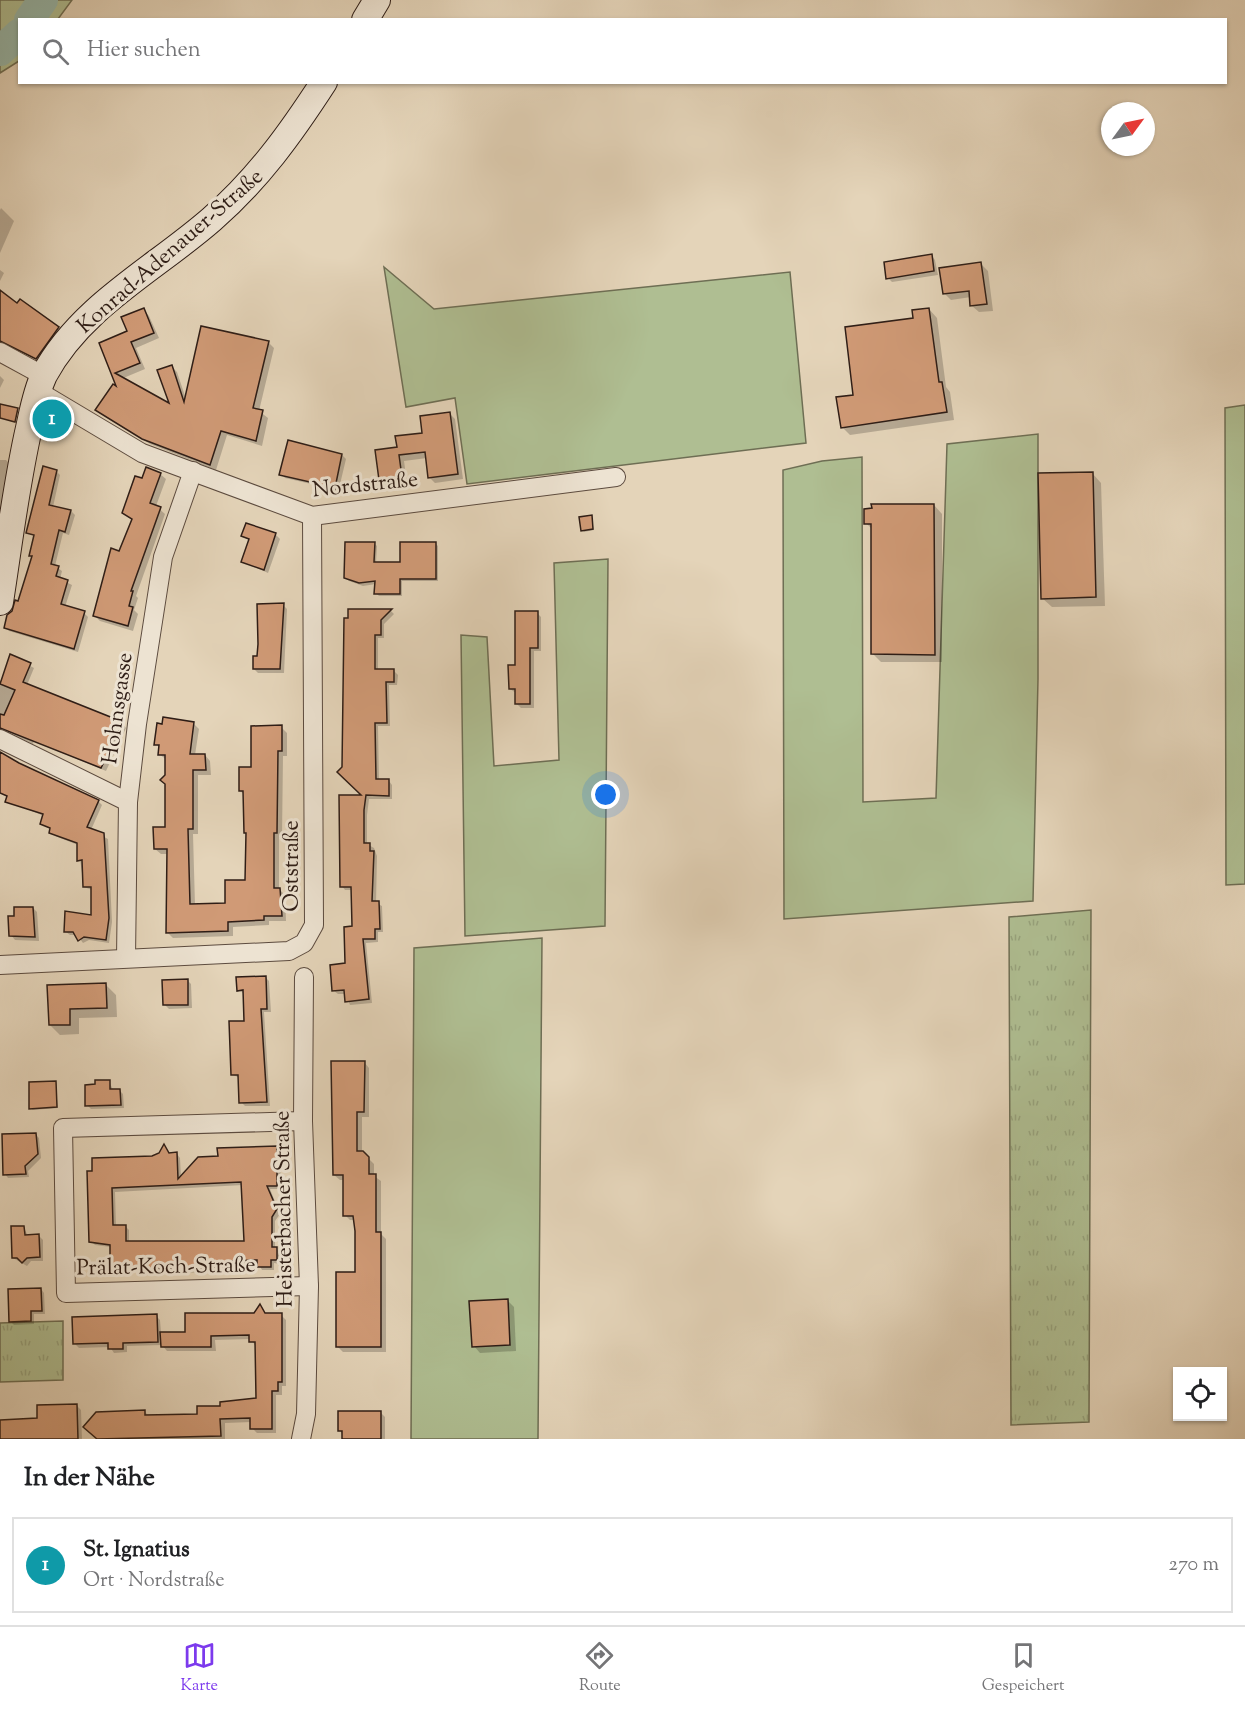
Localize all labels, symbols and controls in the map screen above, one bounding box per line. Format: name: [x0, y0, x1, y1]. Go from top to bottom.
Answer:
search box: [18, 18, 1227, 84]
icon: search: [39, 35, 72, 68]
text: Hier suchen: [87, 35, 201, 67]
north arrow: [1101, 102, 1155, 156]
street label: Konrad-Adenauer-Straße: [71, 162, 271, 342]
pin: 1: [32, 396, 72, 442]
street label: Nordstraße: [311, 465, 420, 507]
street label: Hohnsgasse: [95, 651, 143, 766]
your location: [591, 780, 620, 809]
street label: Oststraße: [277, 820, 309, 912]
street label: Heisterbacher Straße: [267, 1110, 303, 1308]
street label: Prälat-Koch-Straße: [76, 1250, 256, 1286]
map controls: [1173, 1367, 1227, 1421]
button: locate: [1173, 1367, 1227, 1421]
text: In der Nähe: [24, 1460, 155, 1497]
text: St. Ignatius: [83, 1535, 190, 1567]
text: 1: [42, 1551, 49, 1580]
text: 270 m: [1169, 1551, 1219, 1580]
text: Ort · Nordstraße: [83, 1567, 225, 1596]
tab: Karte: [180, 1639, 218, 1698]
tab: Route: [579, 1639, 621, 1698]
tab: Gespeichert: [982, 1639, 1065, 1698]

